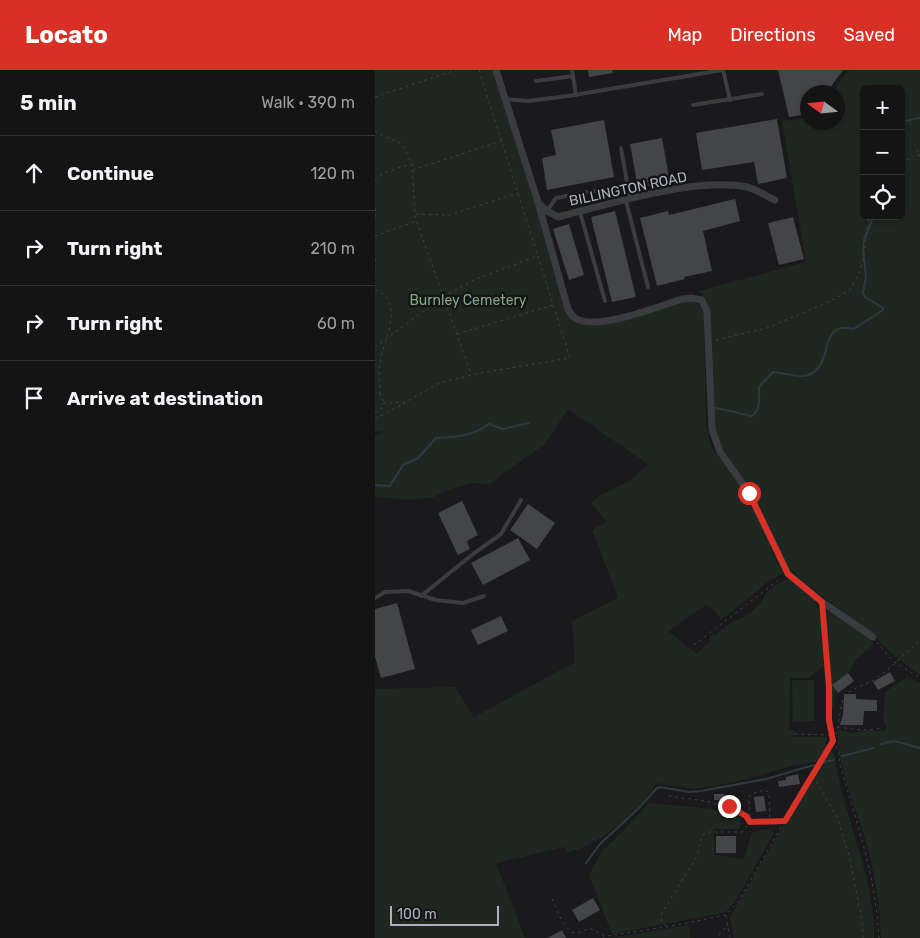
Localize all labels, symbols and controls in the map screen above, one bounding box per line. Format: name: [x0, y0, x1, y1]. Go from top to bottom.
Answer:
text: Locato: [25, 21, 108, 49]
text: Map: [667, 24, 702, 46]
text: Directions: [730, 24, 816, 46]
text: Saved: [844, 24, 895, 46]
north arrow: [800, 85, 845, 130]
map controls: [860, 85, 905, 220]
button: +: [860, 85, 905, 130]
text: 5 min: [20, 90, 77, 115]
text: Walk · 390 m: [261, 93, 355, 112]
button: −: [860, 130, 905, 175]
icon: ahead: [20, 159, 48, 187]
text: Continue: [67, 162, 154, 185]
text: 120 m: [310, 164, 355, 183]
street label: BILLINGTON ROAD: [568, 168, 688, 210]
button: locate: [860, 175, 905, 220]
icon: right: [20, 234, 48, 262]
text: Turn right: [67, 237, 162, 260]
text: 210 m: [310, 239, 355, 258]
park label: Burnley Cemetery: [409, 292, 527, 309]
icon: right: [20, 309, 48, 337]
text: Turn right: [67, 312, 162, 335]
text: 60 m: [317, 314, 355, 333]
icon: arrive: [20, 384, 48, 412]
text: Arrive at destination: [67, 387, 263, 410]
route start: [738, 482, 761, 505]
route end: [718, 795, 741, 818]
scale bar: [390, 903, 499, 926]
text: 100 m: [397, 906, 437, 923]

